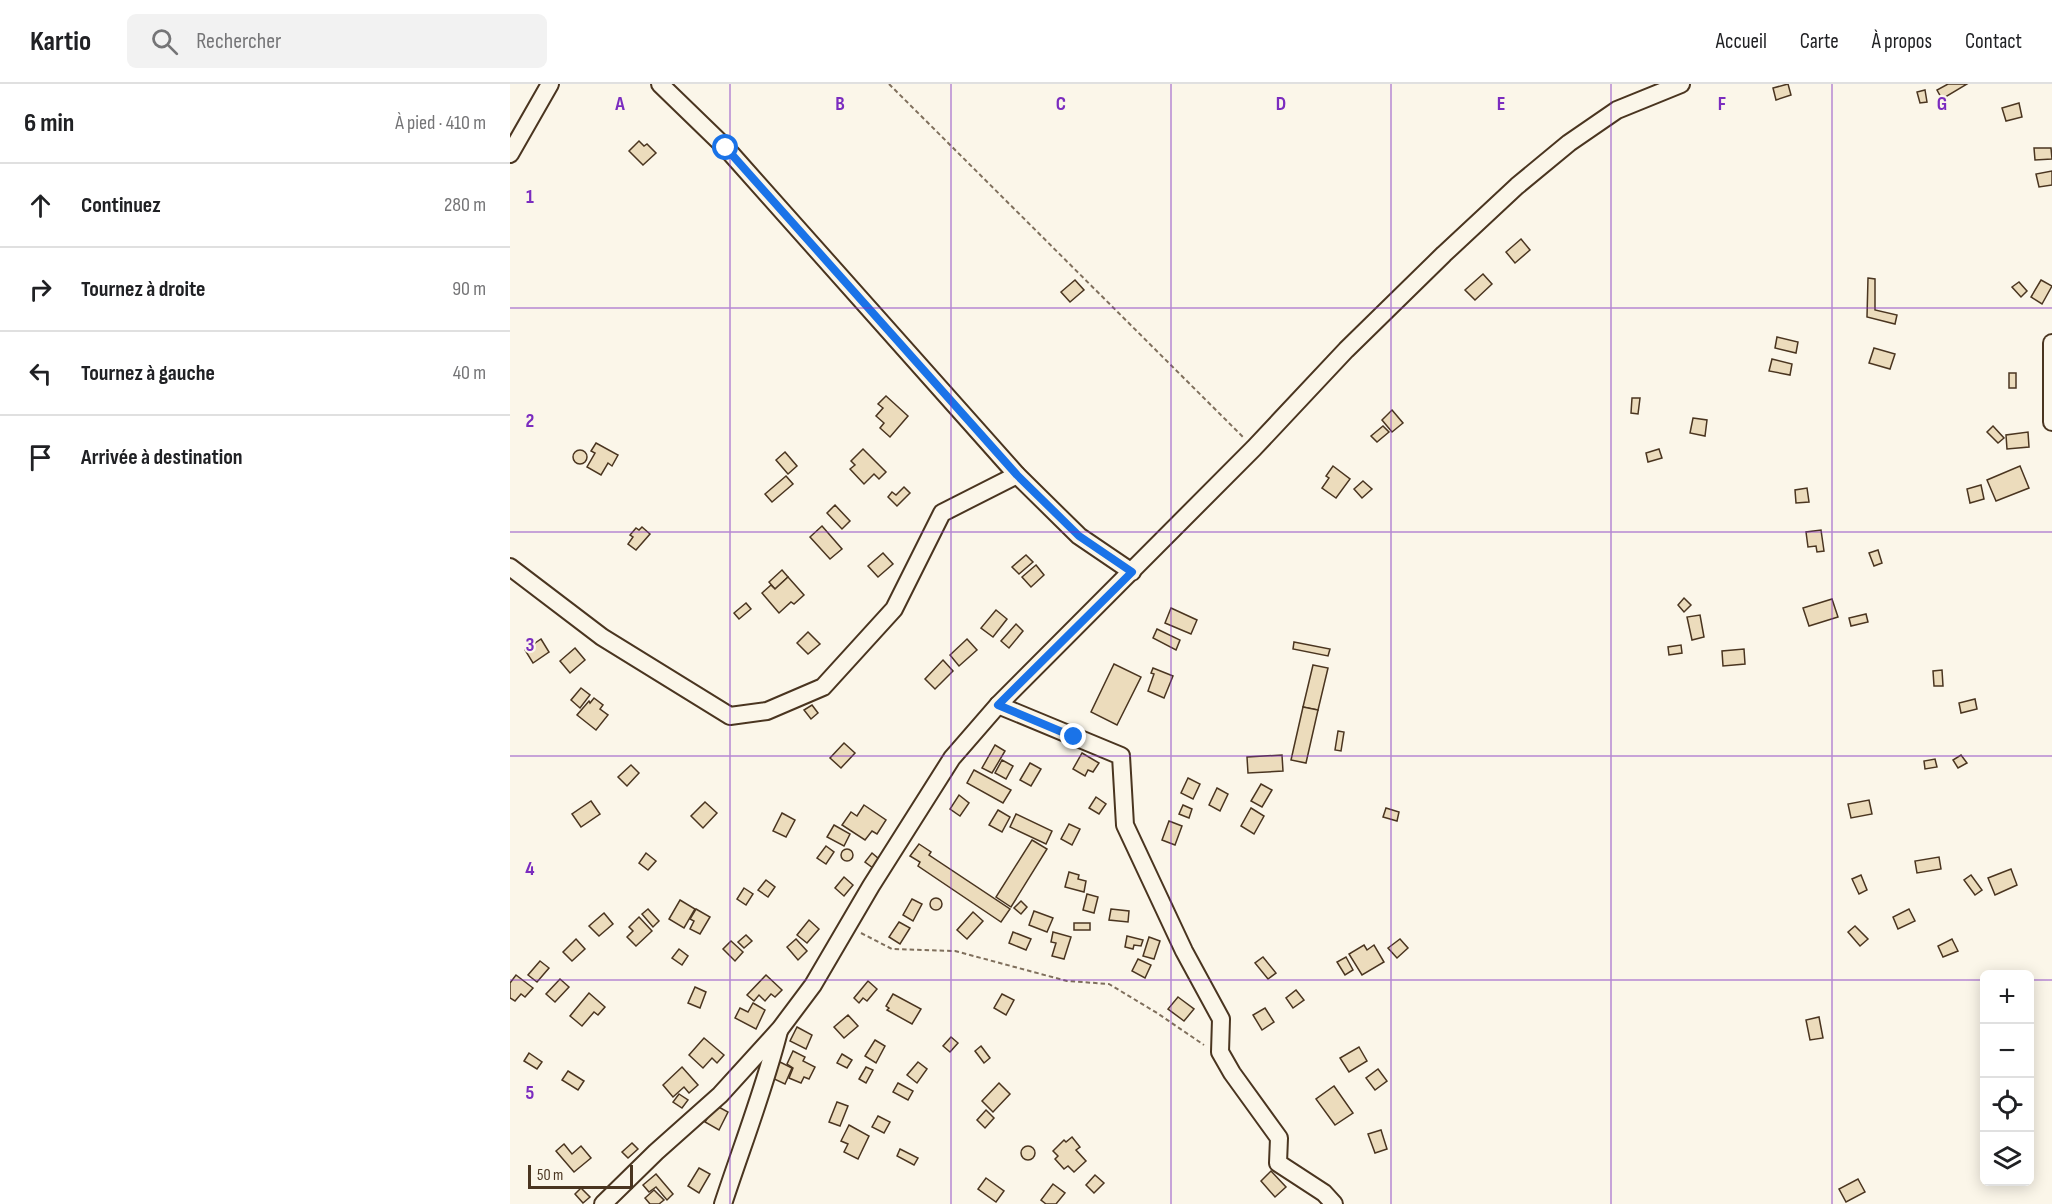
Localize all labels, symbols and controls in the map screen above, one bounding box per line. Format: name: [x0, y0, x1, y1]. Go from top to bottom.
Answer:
search box: [127, 14, 547, 68]
text: Kartio: [30, 25, 91, 58]
icon: search: [148, 25, 181, 58]
text: Rechercher: [196, 28, 281, 55]
text: Accueil: [1716, 29, 1767, 54]
text: Carte: [1800, 29, 1839, 54]
text: À propos: [1872, 29, 1932, 54]
text: Contact: [1965, 29, 2022, 54]
text: A: [614, 92, 625, 116]
text: B: [835, 92, 845, 116]
text: C: [1056, 92, 1066, 116]
text: D: [1276, 92, 1286, 116]
text: E: [1497, 92, 1505, 116]
text: F: [1718, 92, 1726, 116]
text: G: [1937, 92, 1947, 116]
text: 6 min: [24, 108, 74, 139]
text: À pied · 410 m: [395, 111, 486, 135]
route start: [712, 134, 738, 160]
text: 1: [526, 185, 534, 209]
icon: ahead: [24, 189, 57, 222]
text: Continuez: [81, 192, 161, 219]
text: 280 m: [444, 193, 486, 217]
icon: right: [24, 273, 57, 306]
text: Tournez à droite: [81, 276, 206, 303]
text: 90 m: [452, 277, 486, 301]
icon: left: [24, 357, 57, 390]
text: Tournez à gauche: [81, 360, 215, 387]
text: 40 m: [453, 361, 486, 385]
text: 2: [526, 409, 534, 433]
icon: arrive: [24, 441, 57, 474]
text: Arrivée à destination: [81, 444, 243, 471]
text: 3: [526, 633, 535, 657]
route end: [1060, 723, 1086, 749]
text: 4: [525, 857, 535, 881]
map controls: [1980, 970, 2034, 1186]
button: +: [1980, 970, 2034, 1024]
button: −: [1980, 1024, 2034, 1078]
button: locate: [1980, 1078, 2034, 1132]
text: 5: [526, 1081, 535, 1105]
button: layers: [1980, 1132, 2034, 1186]
scale bar: [528, 1162, 633, 1190]
text: 50 m: [537, 1166, 563, 1185]

